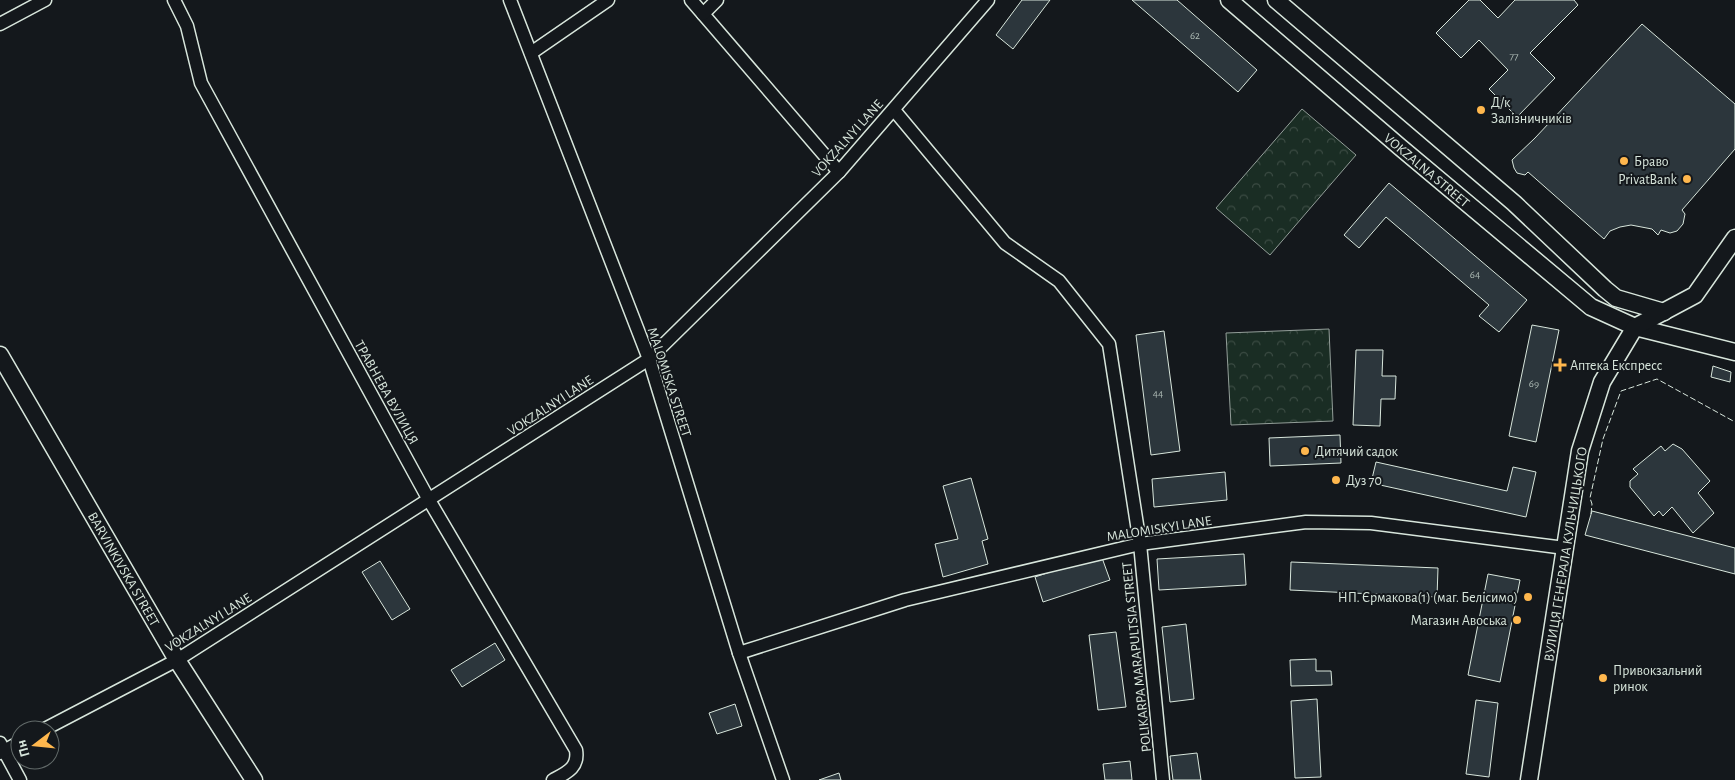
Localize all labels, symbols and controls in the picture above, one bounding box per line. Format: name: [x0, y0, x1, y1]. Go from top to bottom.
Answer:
house number: 62: [1190, 30, 1200, 41]
house number: 77: [1509, 51, 1519, 62]
place label: Д/к Залізничників: [1491, 96, 1572, 126]
street label: VOKZALNYI LANE: [809, 97, 886, 180]
marker: Д/к Залізничників: [1475, 104, 1487, 116]
street label: VOKZALNA STREET: [1381, 131, 1472, 211]
marker: Браво: [1618, 155, 1630, 167]
place label: Браво: [1634, 155, 1669, 169]
place label: PrivatBank: [1618, 173, 1678, 187]
marker: PrivatBank: [1681, 173, 1693, 185]
house number: 64: [1470, 269, 1480, 280]
street label: MALOMISKA STREET: [645, 326, 693, 439]
street label: ТРАВНЕВА ВУЛИЦЯ: [352, 338, 421, 447]
marker: Аптека Експресс: [1554, 359, 1566, 371]
place label: Аптека Експресс: [1570, 359, 1663, 373]
street label: VOKZALNYI LANE: [505, 373, 596, 439]
house number: 69: [1529, 378, 1539, 389]
house number: 44: [1153, 388, 1163, 399]
marker: Дитячий садок: [1299, 445, 1311, 457]
place label: Дитячий садок: [1315, 445, 1399, 459]
street label: ВУЛИЦЯ ГЕНЕРАЛА КУЛЬЧИЦЬКОГО: [1542, 446, 1590, 663]
marker: Дуз 70: [1330, 474, 1342, 486]
place label: Дуз 70: [1346, 474, 1382, 488]
street label: BARVINKIVSKA STREET: [85, 510, 162, 629]
street label: MALOMISKYI LANE: [1106, 514, 1213, 544]
street label: POLIKARPA MARAPULTSIA STREET: [1120, 561, 1154, 753]
street label: VOKZALNYI LANE: [163, 591, 254, 655]
place label: НП. Єрмакова(1) (маг. Белісимо): [1338, 591, 1518, 605]
marker: НП. Єрмакова(1) (маг. Белісимо): [1522, 591, 1534, 603]
place label: Магазин Авоська: [1410, 614, 1508, 628]
marker: Магазин Авоська: [1511, 614, 1523, 626]
place label: Привокзальний ринок: [1613, 664, 1702, 694]
marker: Привокзальний ринок: [1597, 672, 1609, 684]
north arrow: [10, 720, 60, 770]
text: Пн: [14, 738, 33, 758]

